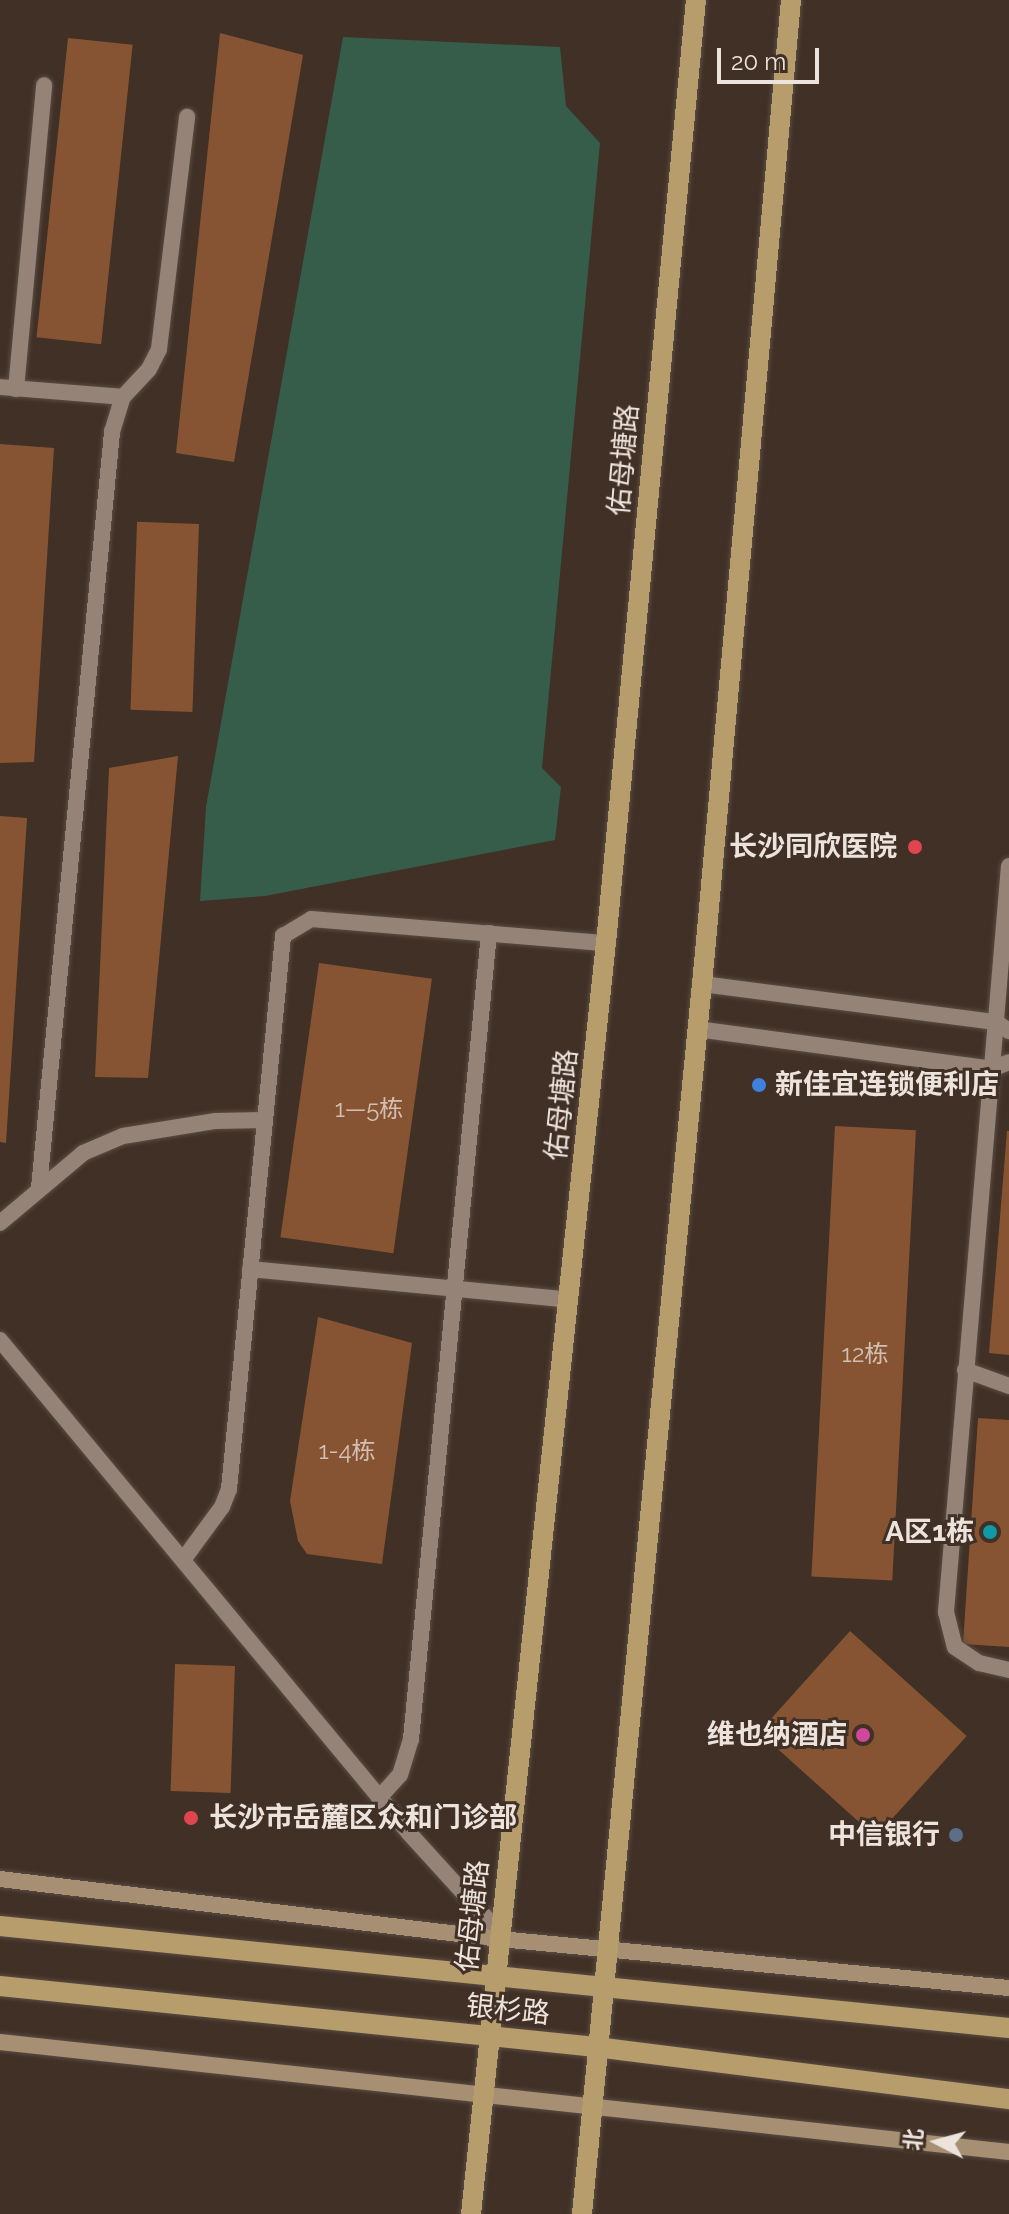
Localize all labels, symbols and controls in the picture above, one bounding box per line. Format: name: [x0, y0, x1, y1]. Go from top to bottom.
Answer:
scale bar: [721, 32, 823, 82]
text: 20 m: [731, 47, 786, 76]
street label: 佑母塘路: [602, 403, 646, 517]
place label: 长沙同欣医院: [729, 830, 897, 864]
marker: 长沙同欣医院: [904, 836, 926, 858]
street label: 佑母塘路: [539, 1048, 585, 1162]
place label: 新佳宜连锁便利店: [775, 1068, 999, 1102]
marker: 新佳宜连锁便利店: [750, 1076, 768, 1094]
house number: 1—5栋: [335, 1095, 403, 1123]
house number: 12栋: [842, 1340, 888, 1368]
house number: 1-4栋: [318, 1437, 376, 1465]
place label: A区1栋: [885, 1515, 974, 1549]
marker: A区1栋: [981, 1523, 999, 1541]
place label: 维也纳酒店: [707, 1718, 847, 1752]
marker: 维也纳酒店: [854, 1726, 872, 1744]
place label: 长沙市岳麓区众和门诊部: [209, 1801, 517, 1835]
marker: 长沙市岳麓区众和门诊部: [180, 1807, 202, 1829]
place label: 中信银行: [828, 1818, 940, 1852]
marker: 中信银行: [947, 1826, 965, 1844]
street label: 佑母塘路: [450, 1859, 496, 1973]
street label: 银杉路: [464, 1989, 552, 2031]
north arrow: [897, 2102, 977, 2182]
text: 北: [899, 2127, 927, 2152]

